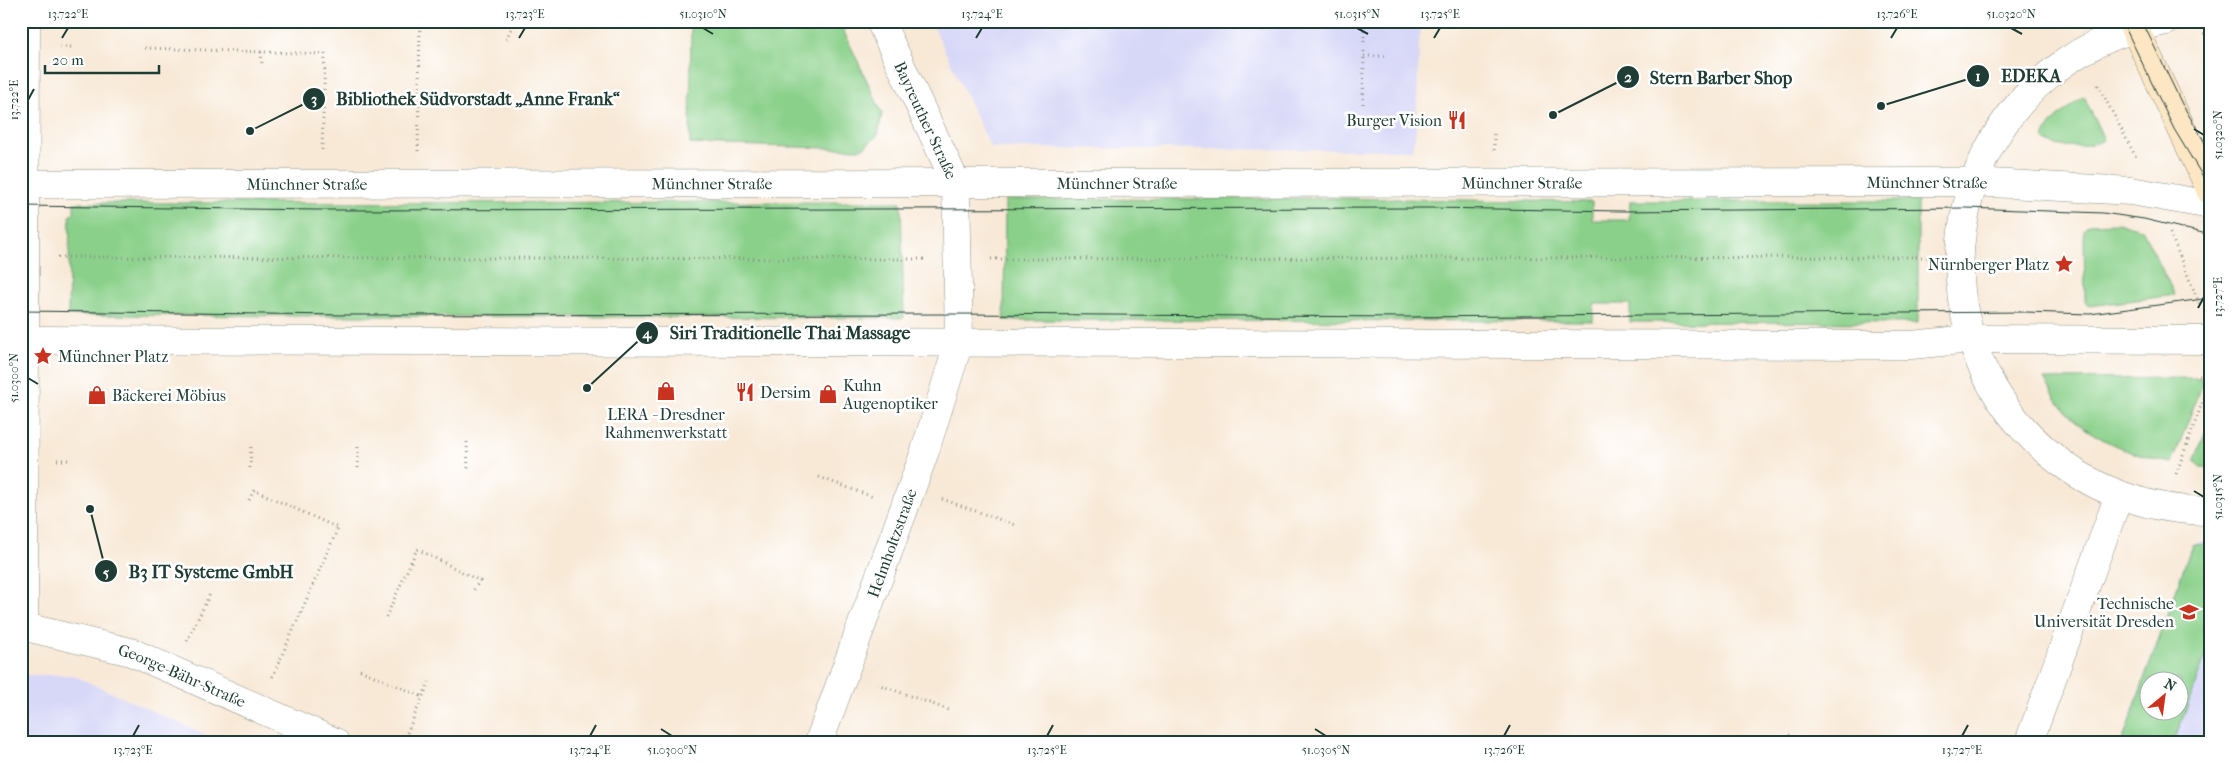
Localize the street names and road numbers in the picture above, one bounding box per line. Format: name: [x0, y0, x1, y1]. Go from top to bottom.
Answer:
street label: Bayreuther Straße: [890, 59, 961, 182]
street label: Münchner Straße: [1461, 173, 1583, 193]
street label: Münchner Straße: [1866, 173, 1988, 193]
street label: Münchner Straße: [651, 174, 773, 193]
street label: Münchner Straße: [1056, 174, 1178, 193]
street label: Münchner Straße: [246, 175, 368, 194]
street label: Helmholtzstraße: [864, 486, 921, 600]
street label: George-Bähr-Straße: [116, 640, 249, 711]

